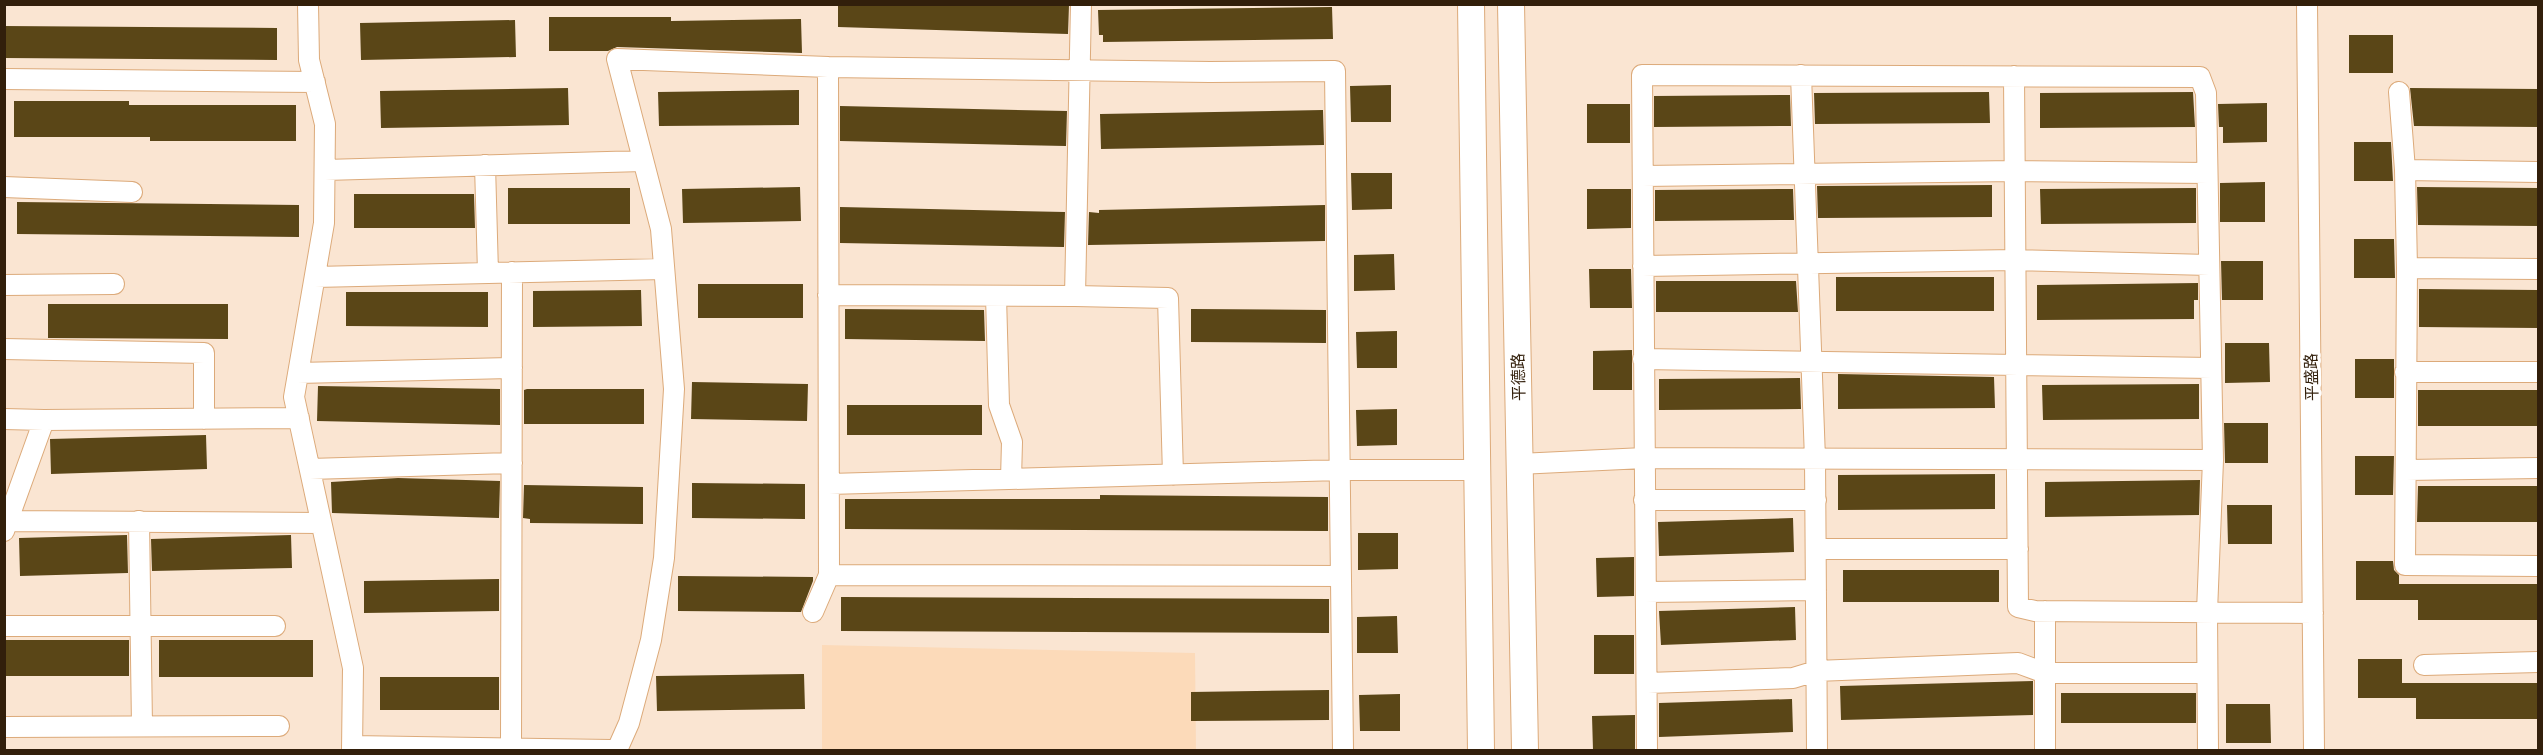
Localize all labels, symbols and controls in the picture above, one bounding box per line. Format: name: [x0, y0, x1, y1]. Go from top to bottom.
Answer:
street label: 平德路: [1509, 353, 1528, 401]
street label: 平盛路: [2302, 353, 2321, 401]

